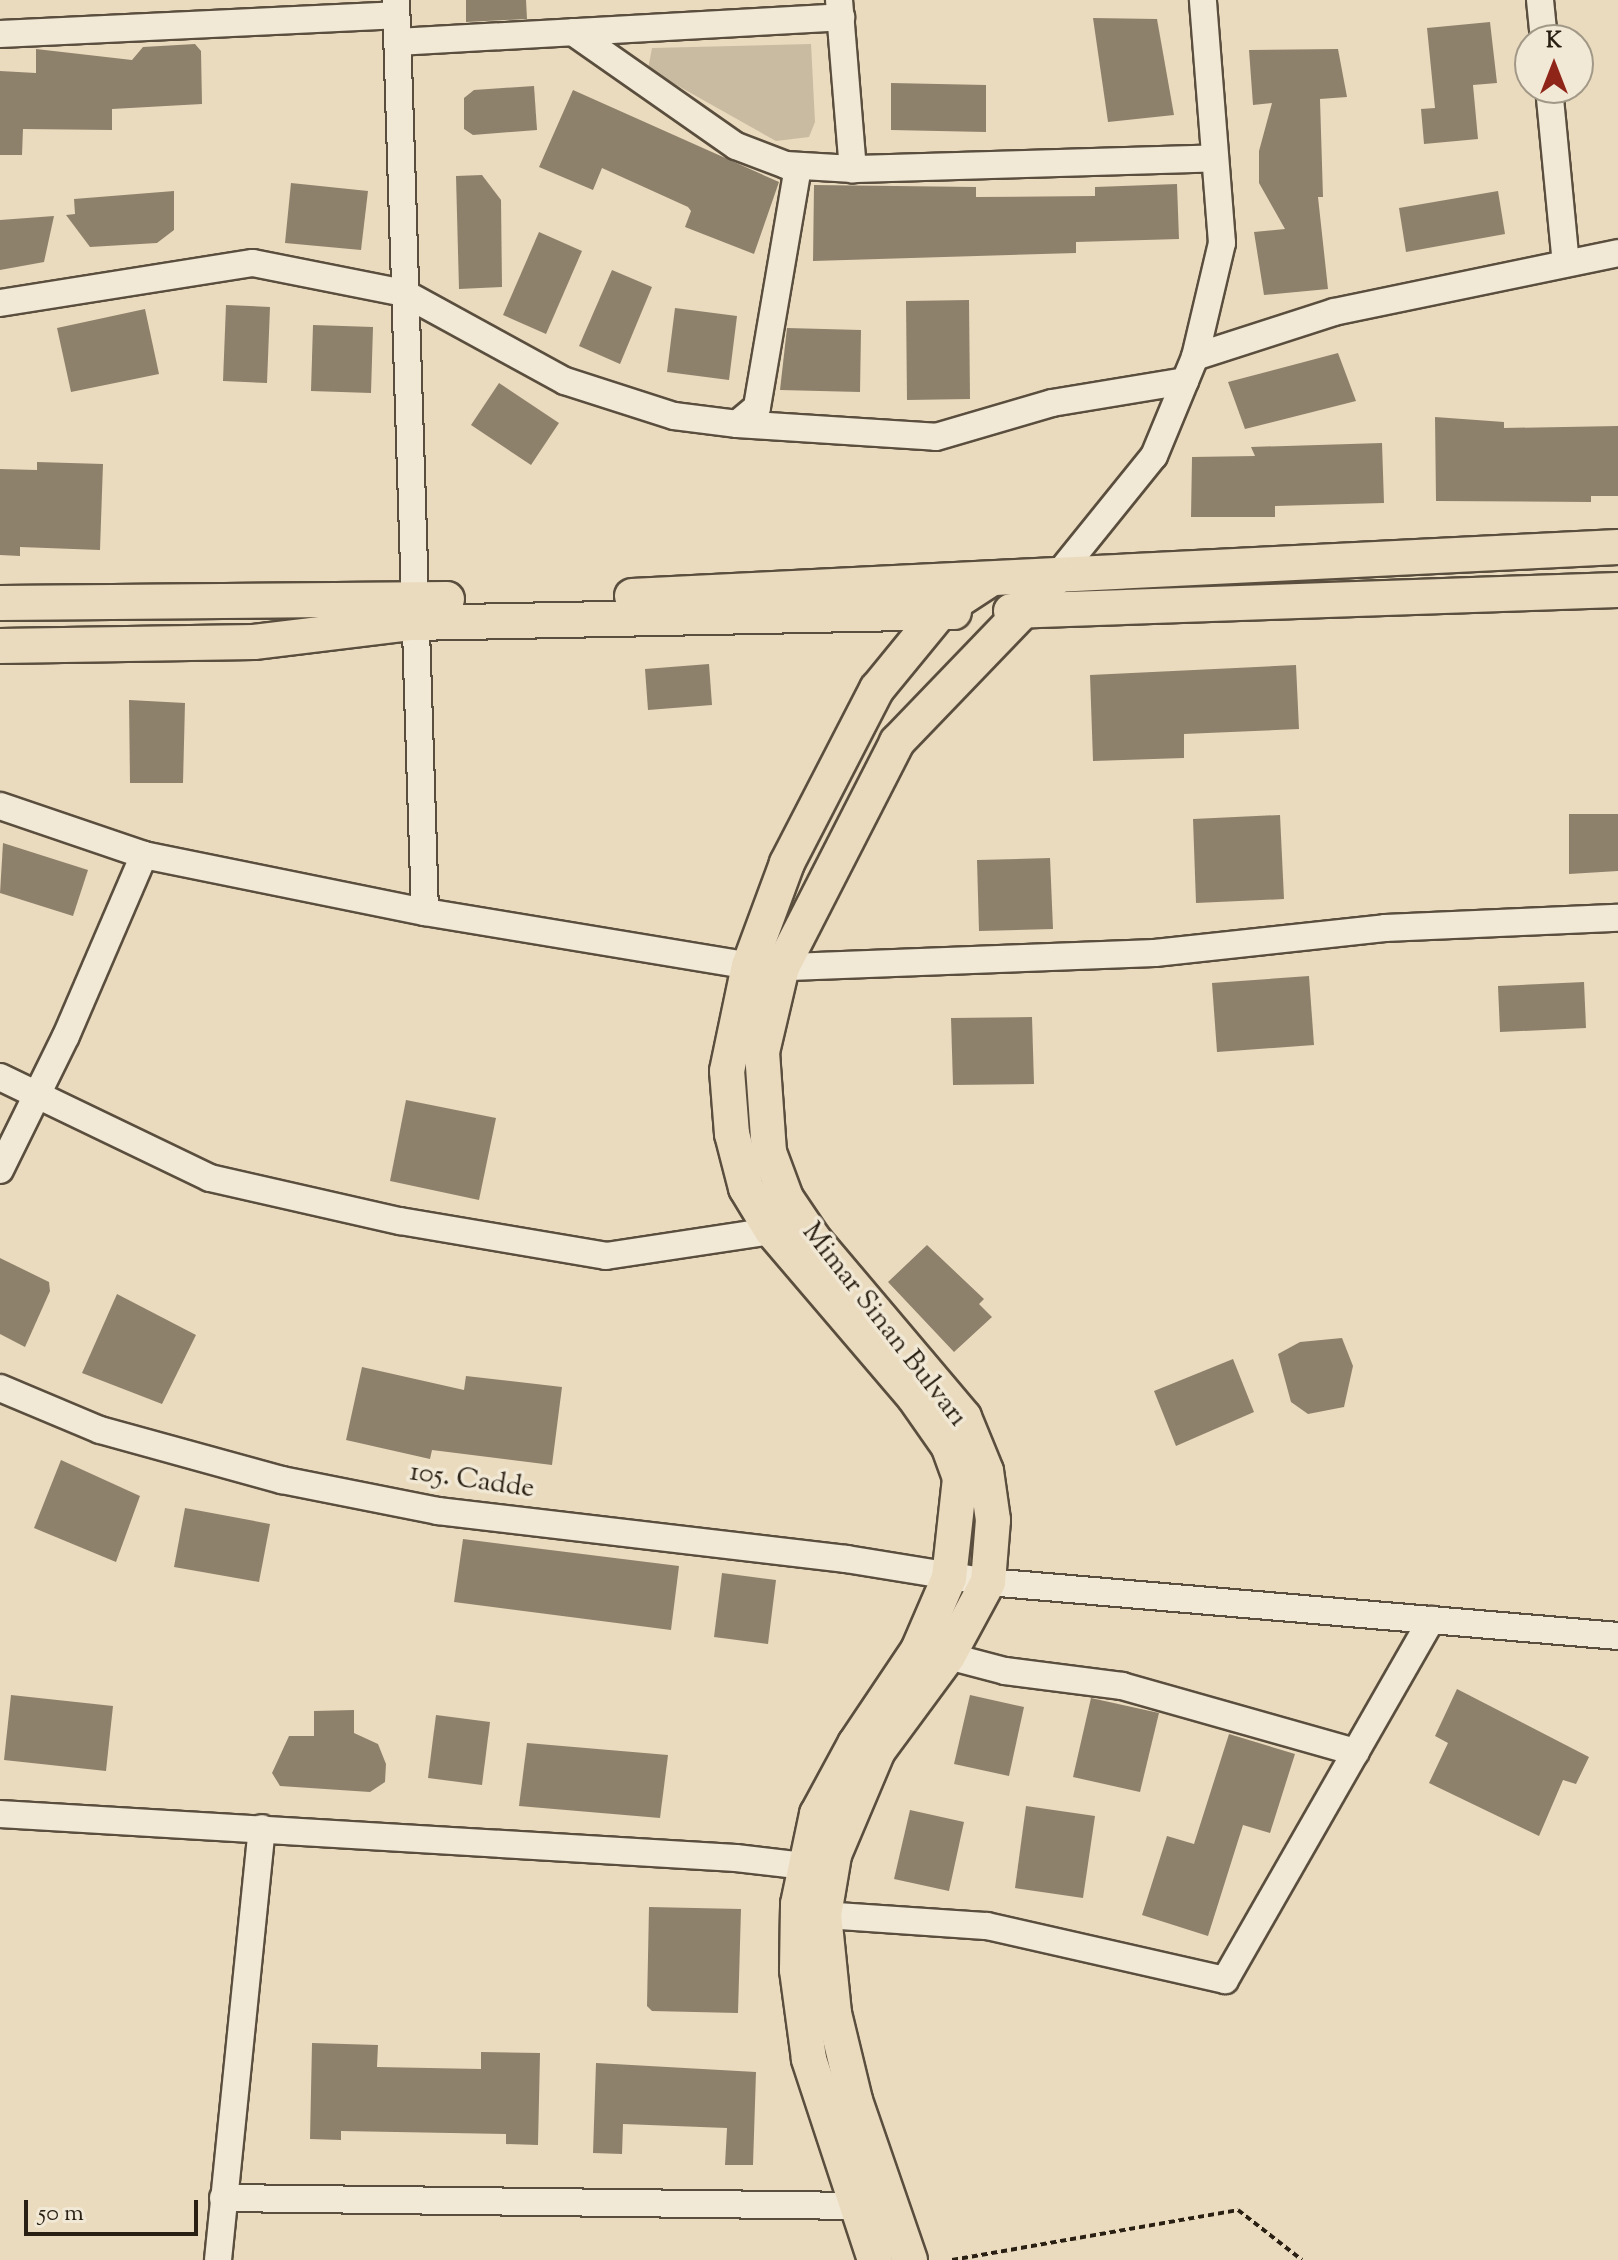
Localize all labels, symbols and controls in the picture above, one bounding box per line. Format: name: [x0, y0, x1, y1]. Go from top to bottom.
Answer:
north arrow: [1514, 24, 1594, 104]
text: K: [1546, 26, 1562, 58]
street label: Mimar Sinan Bulvarı: [794, 1216, 974, 1434]
street label: 105. Cadde: [408, 1456, 536, 1506]
scale bar: [28, 2184, 202, 2234]
text: 50 m: [38, 2197, 84, 2231]

